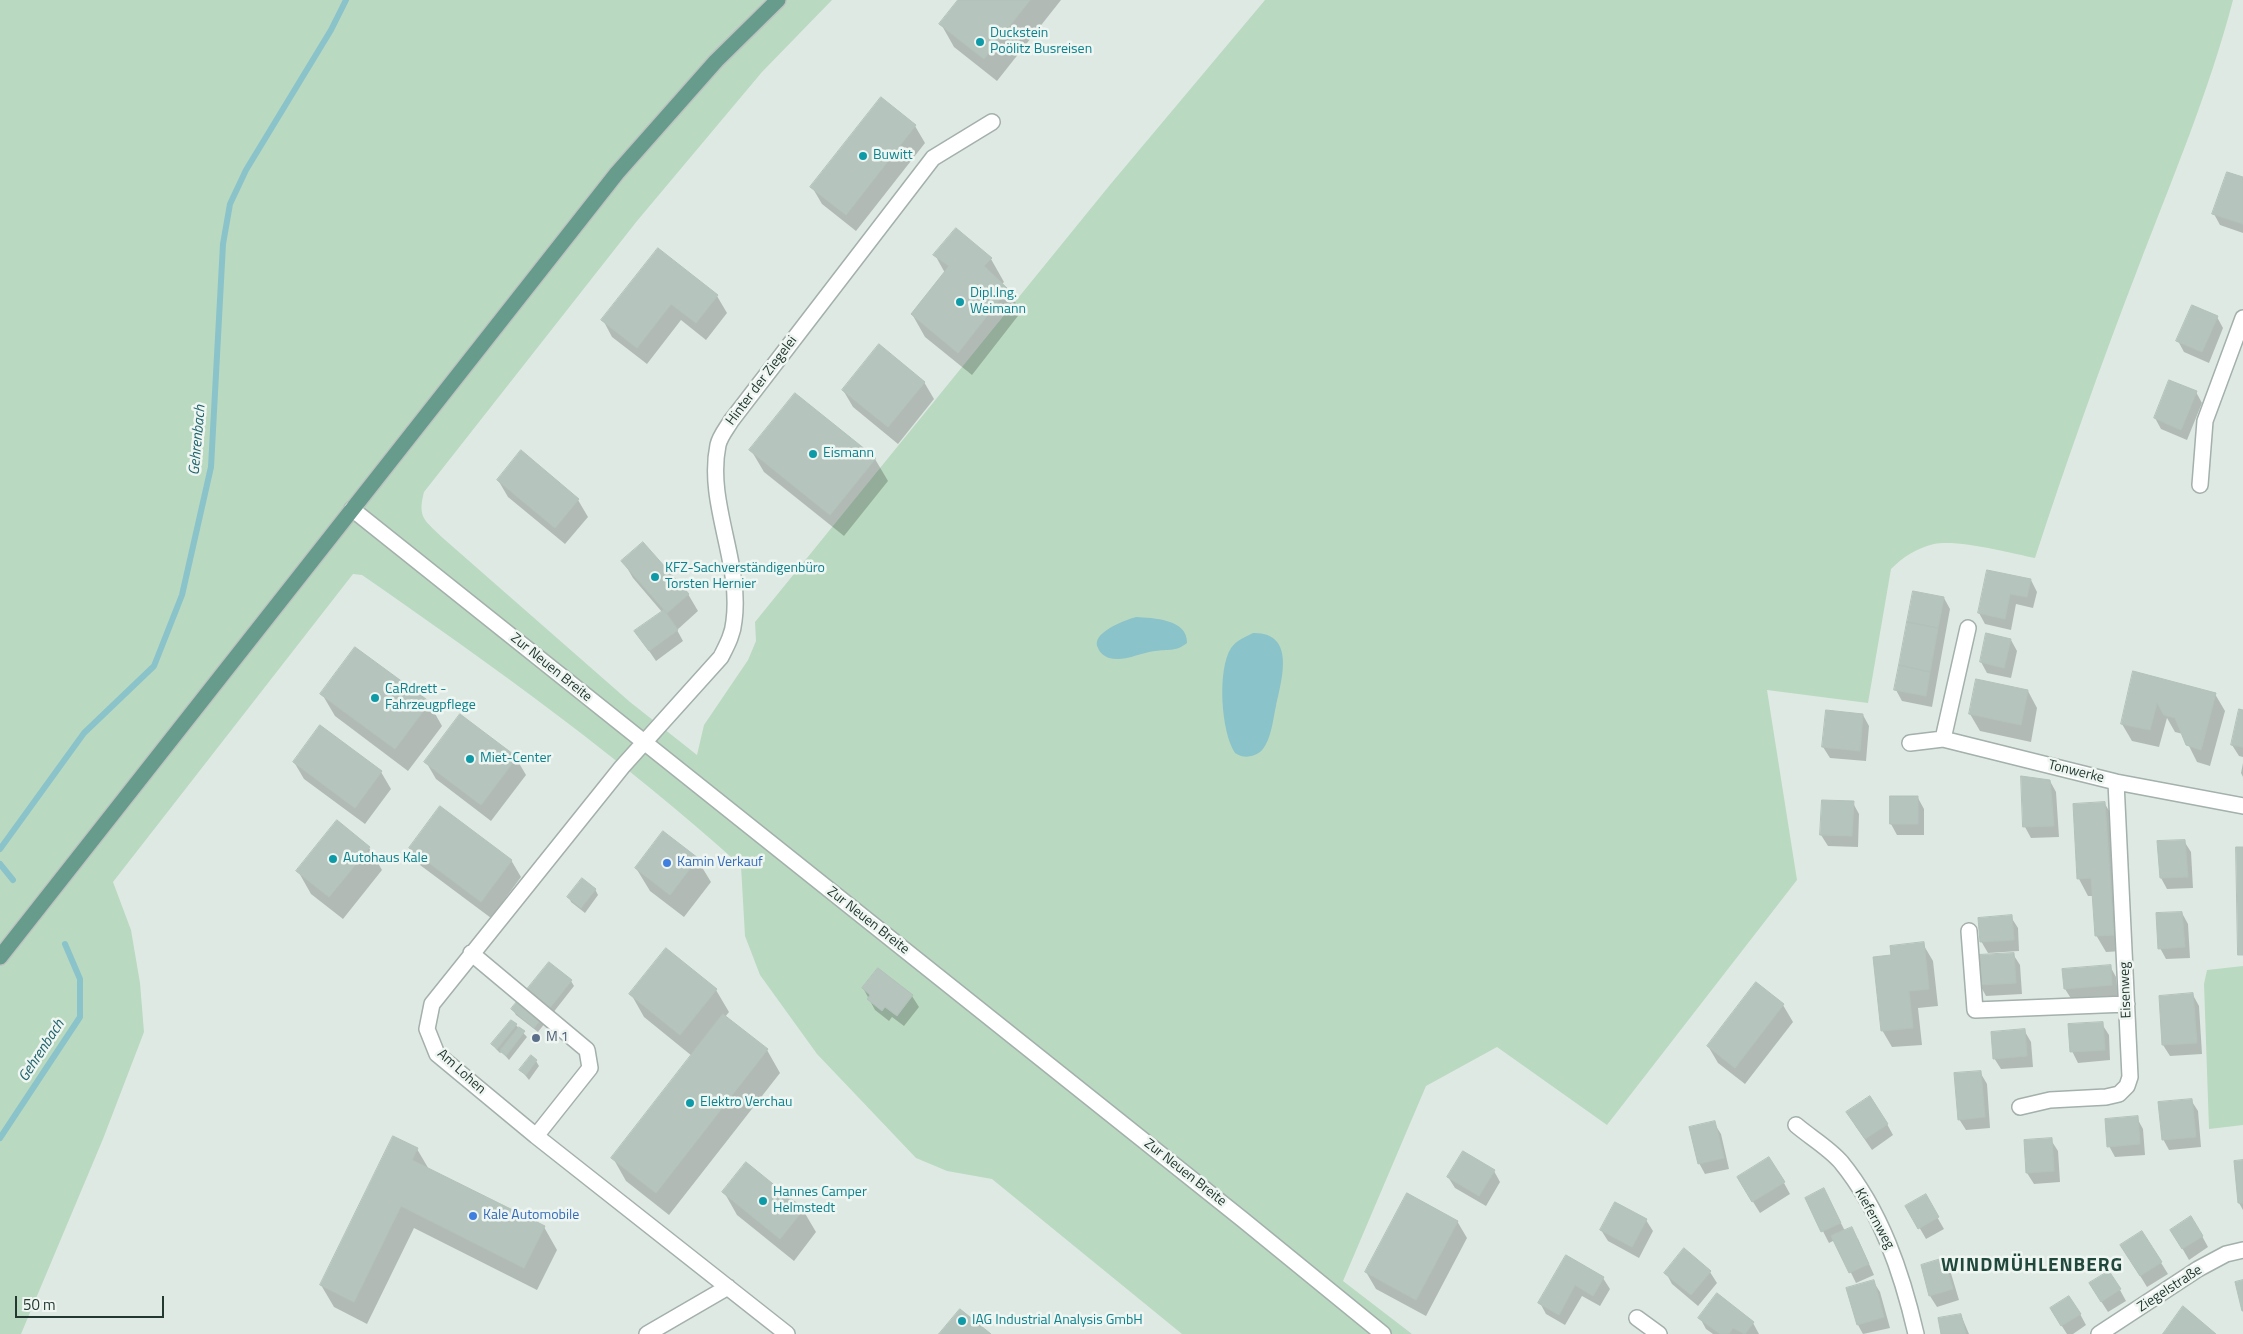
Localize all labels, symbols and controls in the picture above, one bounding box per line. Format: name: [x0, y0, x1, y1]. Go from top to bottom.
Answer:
place label: Duckstein Poölitz Busreisen: [990, 26, 1092, 58]
marker: Duckstein Poölitz Busreisen: [974, 36, 986, 48]
place label: Buwitt: [873, 148, 913, 164]
marker: Buwitt: [857, 150, 869, 162]
place label: Dipl.Ing. Weimann: [970, 286, 1026, 318]
marker: Dipl.Ing. Weimann: [954, 296, 966, 308]
street label: Hinter der Ziegelei: [723, 333, 801, 429]
water label: Gehrenbach: [186, 404, 210, 476]
place label: Eismann: [823, 446, 874, 462]
marker: Eismann: [807, 448, 819, 460]
place label: KFZ-Sachverständigenbüro Torsten Hernier: [665, 561, 825, 594]
marker: KFZ-Sachverständigenbüro Torsten Hernier: [649, 571, 661, 583]
street label: Zur Neuen Breite: [507, 630, 595, 706]
place label: CaRdrett - Fahrzeugpflege: [385, 682, 476, 714]
marker: CaRdrett - Fahrzeugpflege: [369, 692, 381, 704]
place label: Miet-Center: [480, 751, 551, 767]
marker: Miet-Center: [464, 753, 476, 765]
street label: Tonwerke: [2046, 757, 2106, 787]
place label: Autohaus Kale: [343, 851, 428, 867]
marker: Autohaus Kale: [327, 853, 339, 865]
place label: Kamin Verkauf: [677, 855, 763, 871]
marker: Kamin Verkauf: [661, 857, 673, 869]
street label: Zur Neuen Breite: [824, 884, 912, 958]
street label: Eisenweg: [2117, 961, 2135, 1019]
water label: Gehrenbach: [15, 1017, 69, 1085]
place label: M 1: [546, 1030, 569, 1046]
marker: M 1: [530, 1032, 542, 1044]
street label: Am Lohen: [433, 1046, 489, 1098]
place label: Elektro Verchau: [700, 1095, 792, 1111]
marker: Elektro Verchau: [684, 1097, 696, 1109]
street label: Zur Neuen Breite: [1141, 1136, 1229, 1210]
place label: Hannes Camper Helmstedt: [773, 1185, 867, 1218]
street label: Kiefernweg: [1850, 1186, 1898, 1252]
marker: Hannes Camper Helmstedt: [757, 1195, 769, 1207]
place label: Kale Automobile: [483, 1208, 579, 1224]
marker: Kale Automobile: [467, 1210, 479, 1222]
district label: WINDMÜHLENBERG: [1939, 1255, 2125, 1277]
street label: Ziegelstraße: [2135, 1262, 2205, 1316]
scale bar: [18, 1286, 166, 1318]
text: 50 m: [23, 1293, 56, 1316]
place label: IAG Industrial Analysis GmbH: [972, 1313, 1143, 1329]
marker: IAG Industrial Analysis GmbH: [956, 1315, 968, 1327]

